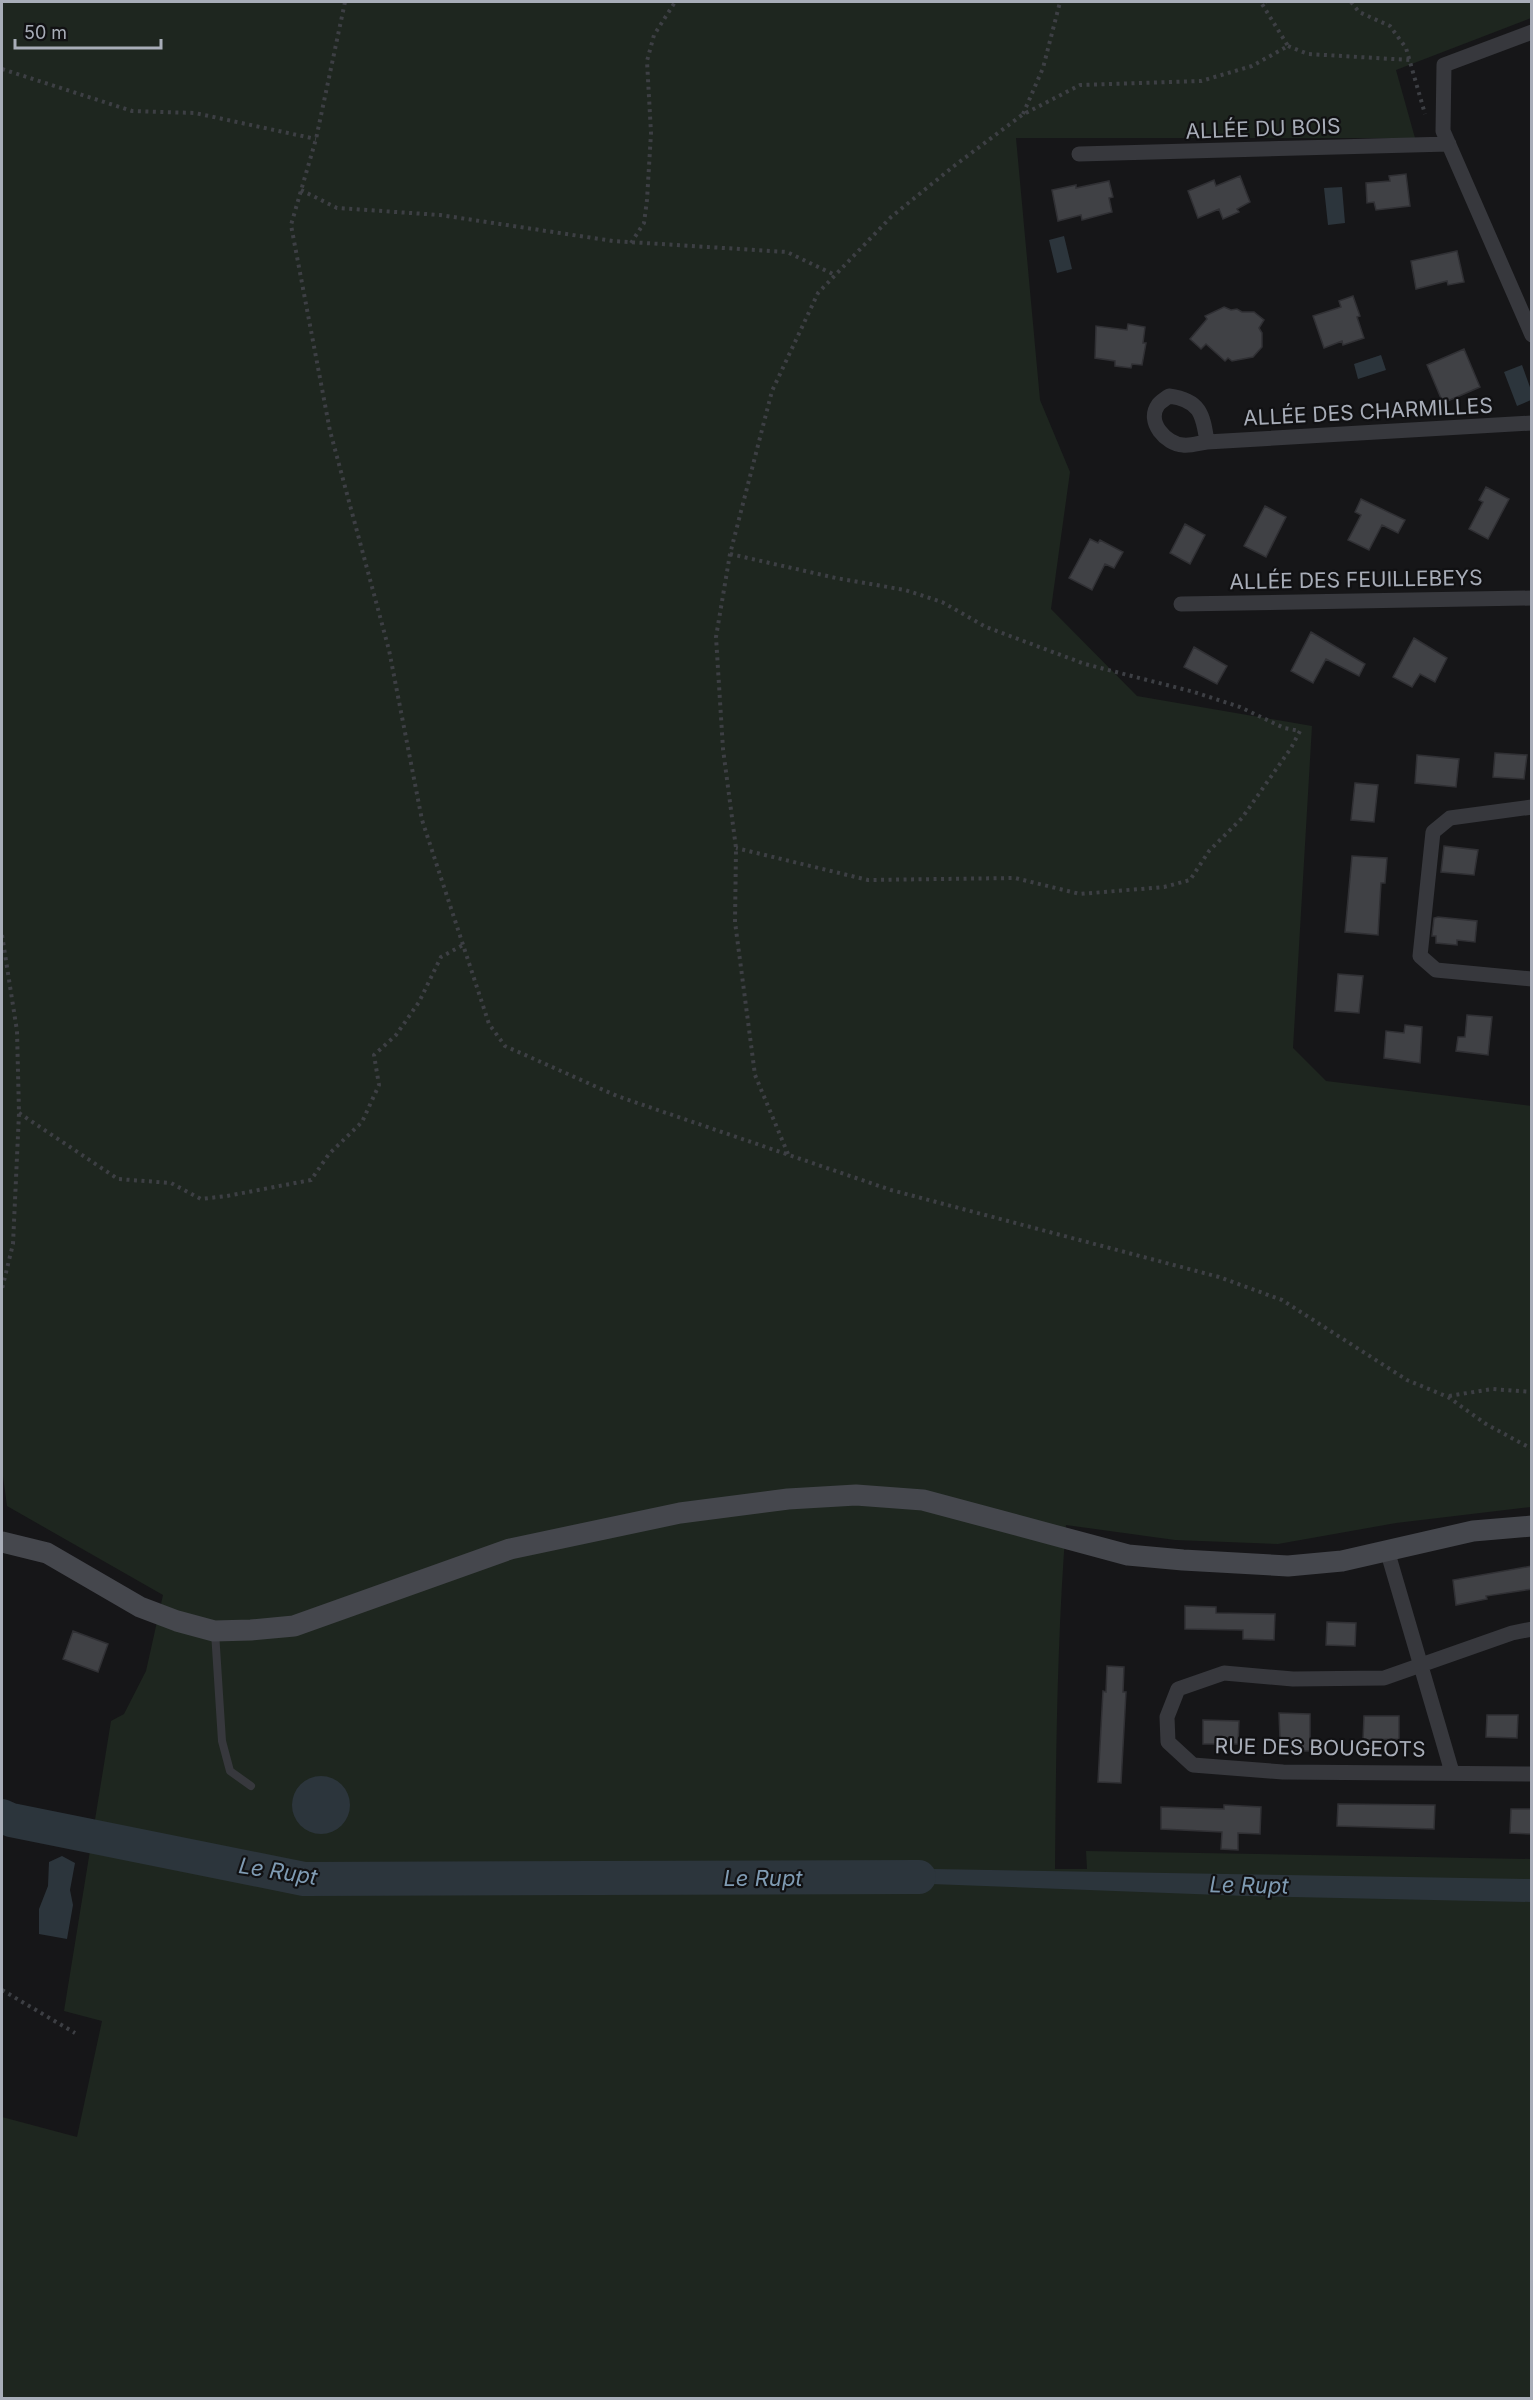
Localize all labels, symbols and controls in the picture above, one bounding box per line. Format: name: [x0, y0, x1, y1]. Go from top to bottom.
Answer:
scale bar: [15, 12, 160, 50]
text: 50 m: [24, 22, 67, 43]
street label: ALLÉE DU BOIS: [1185, 112, 1341, 144]
street label: ALLÉE DES CHARMILLES: [1242, 391, 1493, 431]
street label: ALLÉE DES FEUILLEBEYS: [1229, 564, 1483, 594]
street label: RUE DES BOUGEOTS: [1214, 1733, 1426, 1762]
water label: Le Rupt: [237, 1852, 320, 1890]
water label: Le Rupt: [723, 1865, 803, 1891]
water label: Le Rupt: [1209, 1871, 1290, 1899]

